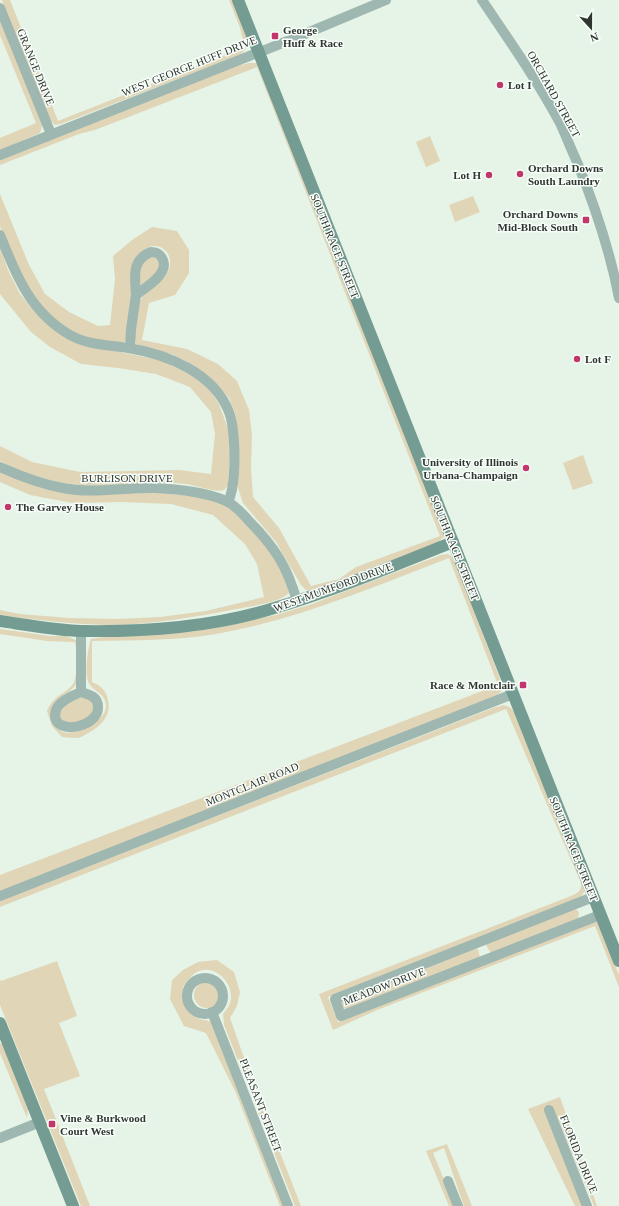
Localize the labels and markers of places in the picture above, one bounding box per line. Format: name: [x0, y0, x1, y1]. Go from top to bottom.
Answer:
place label: George Huff & Race: [283, 24, 343, 49]
marker: George Huff & Race: [270, 31, 280, 41]
place label: Lot I: [508, 79, 532, 91]
marker: Lot I: [495, 80, 505, 90]
place label: Orchard Downs South Laundry: [528, 162, 604, 187]
place label: Lot H: [453, 169, 481, 181]
marker: Orchard Downs South Laundry: [515, 169, 525, 179]
marker: Lot H: [484, 170, 494, 180]
place label: Orchard Downs Mid-Block South: [498, 208, 579, 233]
marker: Orchard Downs Mid-Block South: [581, 215, 591, 225]
place label: Lot F: [585, 353, 611, 365]
marker: Lot F: [572, 354, 582, 364]
place label: University of Illinois Urbana-Champaign: [422, 456, 519, 481]
marker: University of Illinois Urbana-Champaign: [521, 463, 531, 473]
place label: The Garvey House: [16, 501, 104, 513]
marker: The Garvey House: [3, 502, 13, 512]
place label: Race & Montclair: [430, 679, 515, 691]
marker: Race & Montclair: [518, 680, 528, 690]
place label: Vine & Burkwood Court West: [60, 1112, 146, 1137]
marker: Vine & Burkwood Court West: [47, 1119, 57, 1129]

